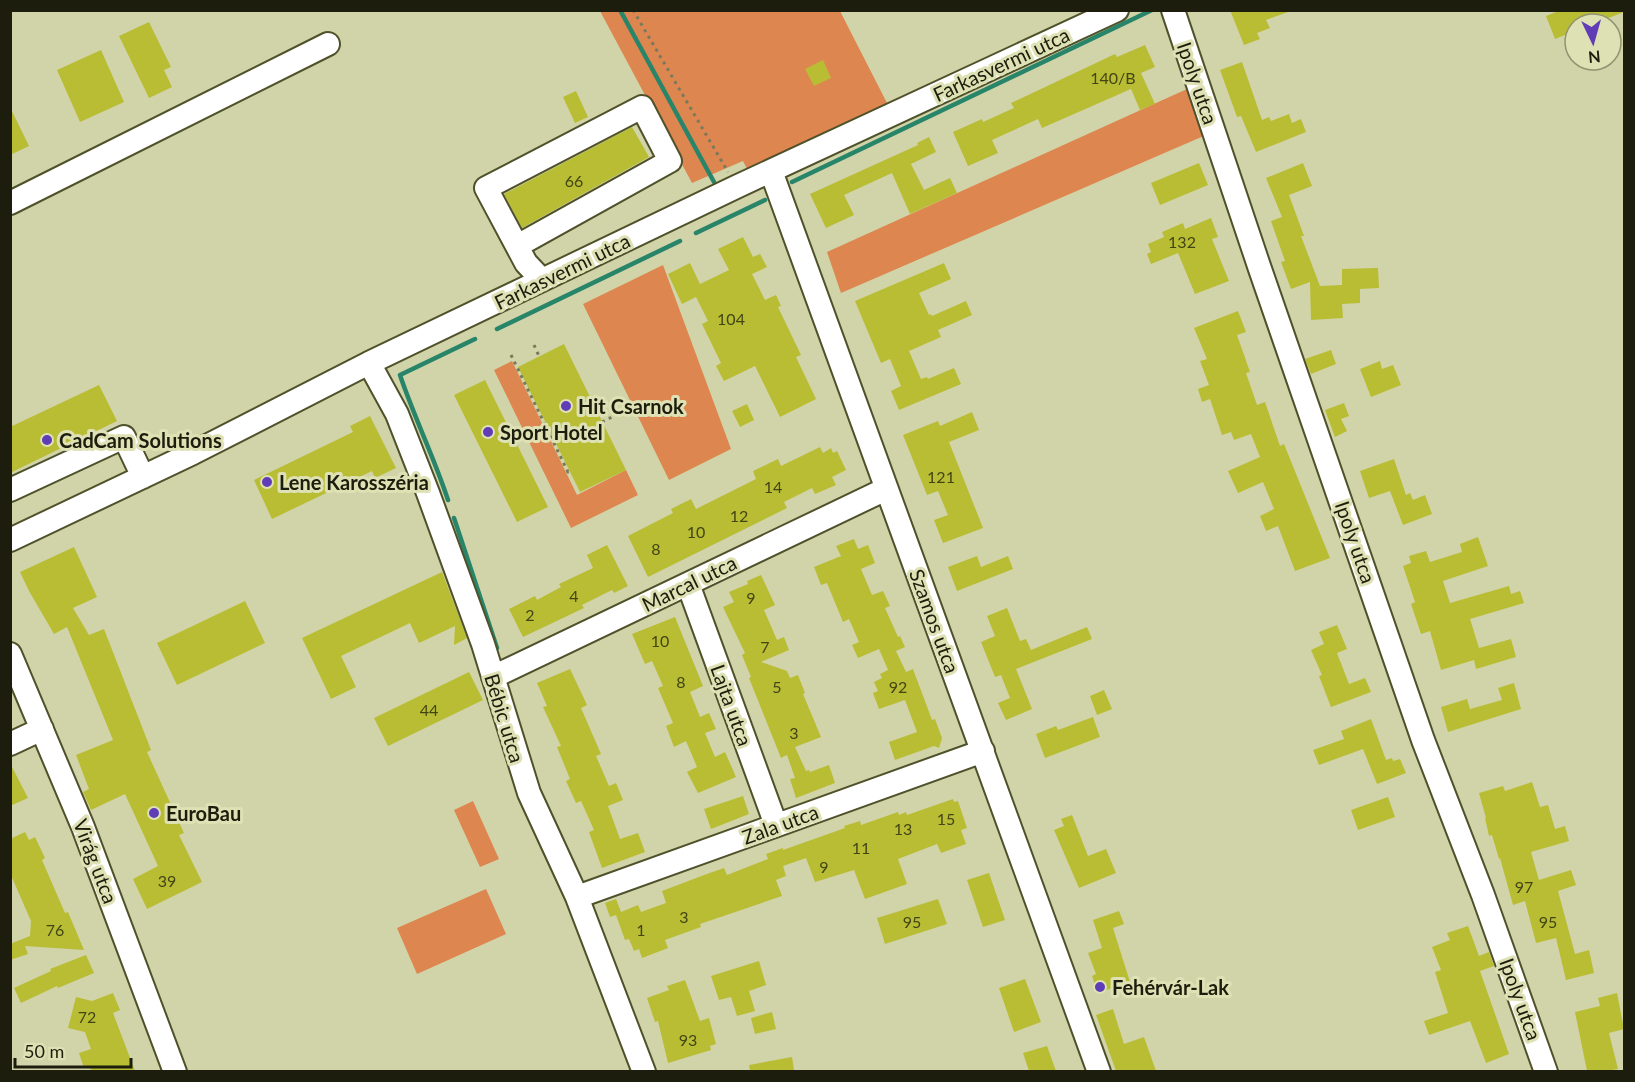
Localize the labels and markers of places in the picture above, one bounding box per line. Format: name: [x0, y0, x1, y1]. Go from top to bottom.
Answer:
place label: Hit Csarnok: [578, 394, 684, 418]
marker: Hit Csarnok: [559, 399, 573, 413]
place label: Sport Hotel: [500, 420, 603, 444]
marker: Sport Hotel: [481, 425, 495, 439]
place label: CadCam Solutions: [59, 428, 222, 452]
marker: CadCam Solutions: [40, 433, 54, 447]
place label: Lene Karosszéria: [279, 470, 429, 494]
marker: Lene Karosszéria: [260, 475, 274, 489]
place label: EuroBau: [166, 801, 241, 825]
marker: EuroBau: [147, 806, 161, 820]
place label: Fehérvár-Lak: [1112, 975, 1229, 999]
marker: Fehérvár-Lak: [1093, 980, 1107, 994]

